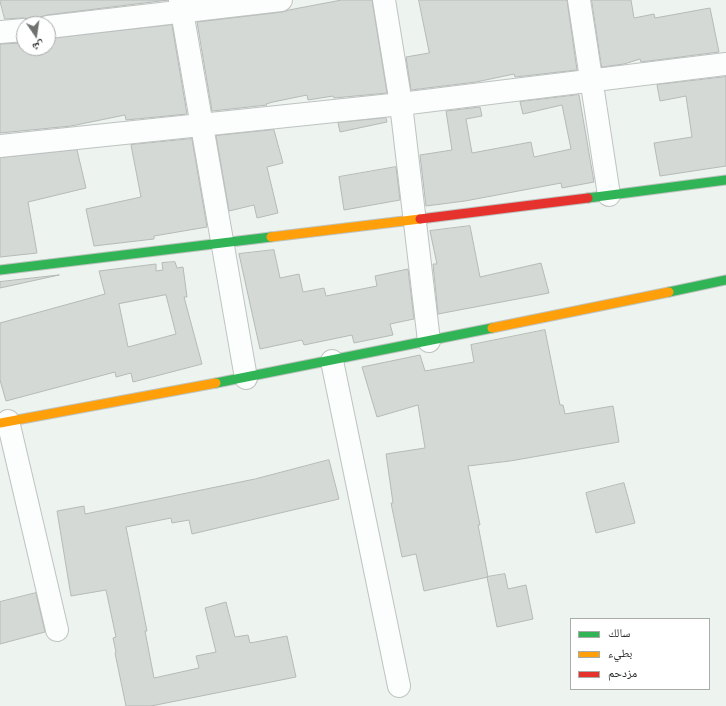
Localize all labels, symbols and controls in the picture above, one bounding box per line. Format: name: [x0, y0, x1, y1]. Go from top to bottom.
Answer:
north arrow: [16, 16, 56, 56]
text: ش: [31, 38, 46, 56]
legend: [570, 618, 710, 690]
text: سالك: [608, 623, 630, 642]
text: بطيء: [608, 643, 632, 662]
text: مزدحم: [608, 663, 637, 682]

